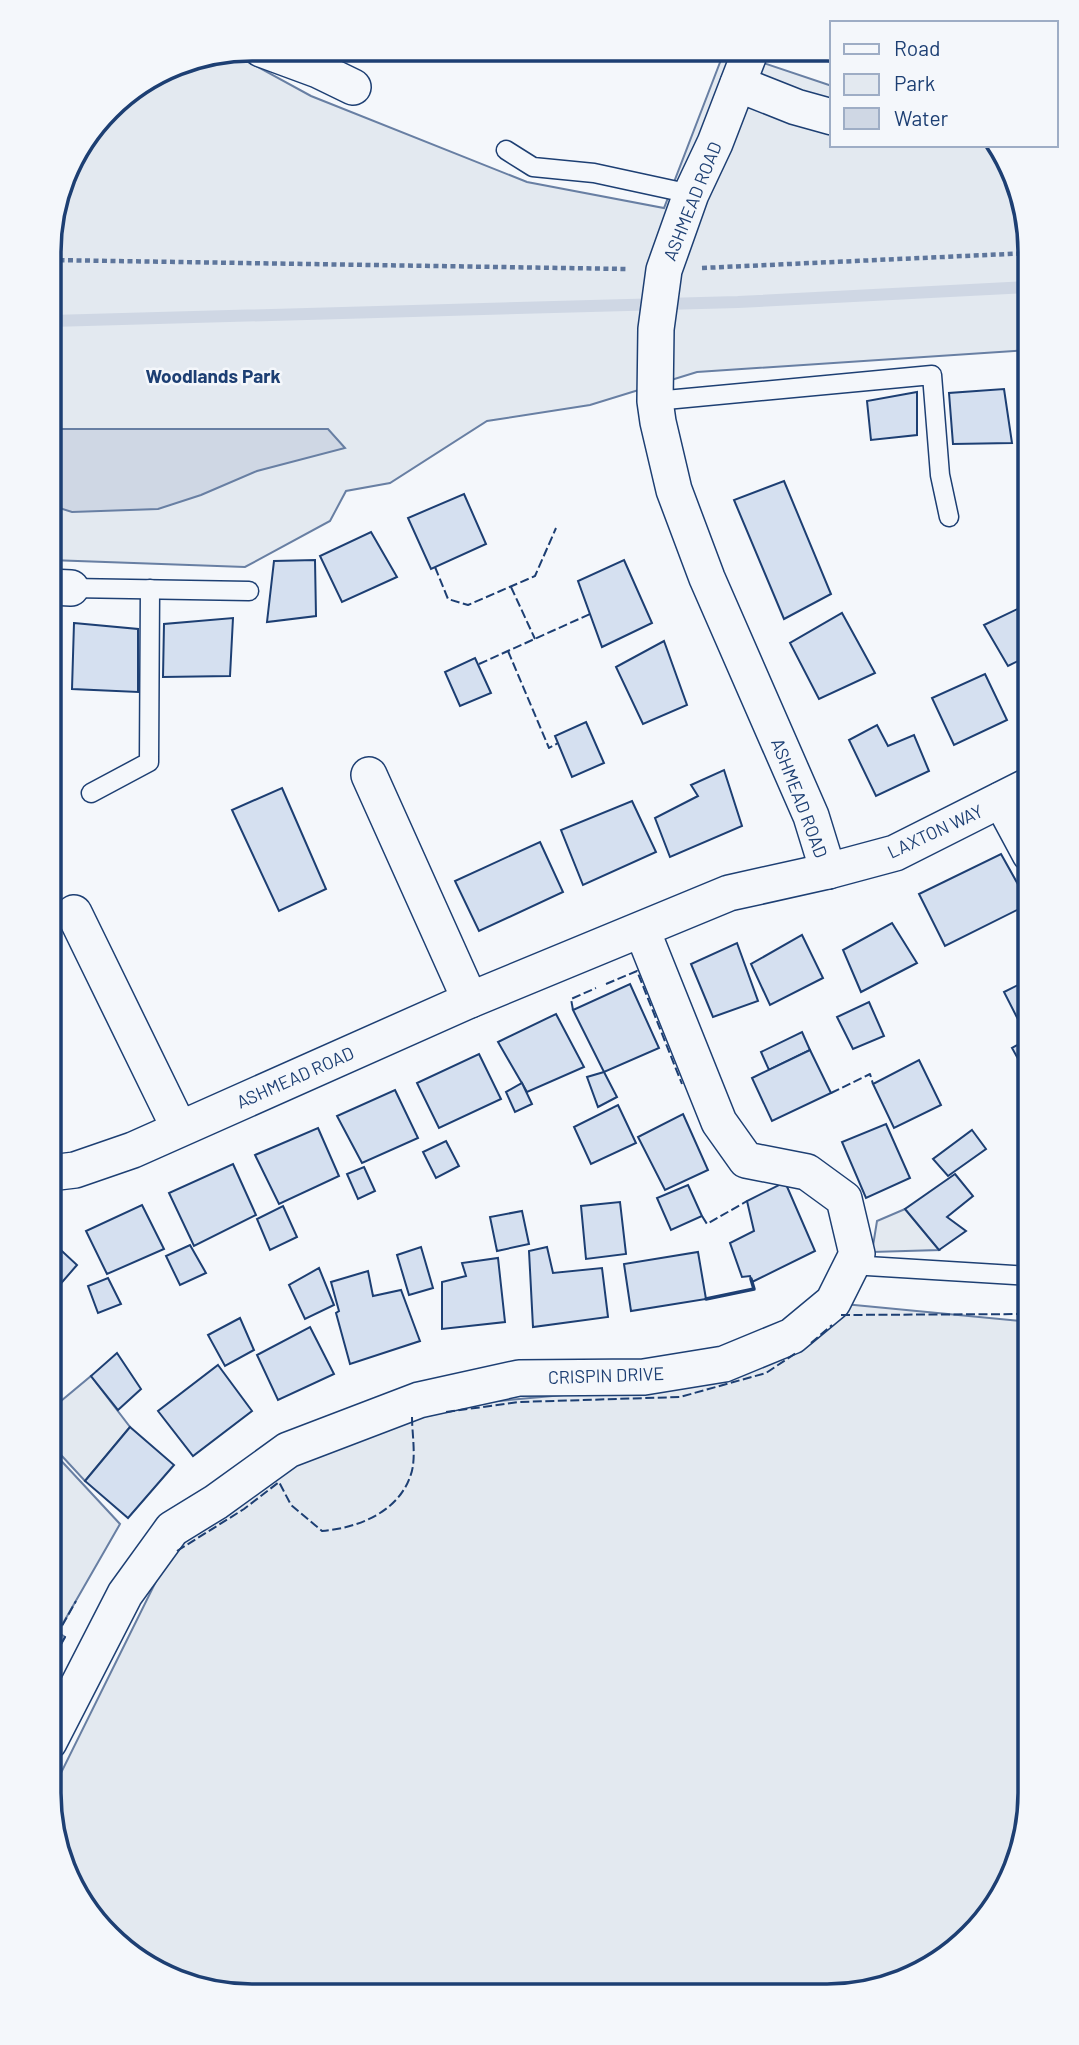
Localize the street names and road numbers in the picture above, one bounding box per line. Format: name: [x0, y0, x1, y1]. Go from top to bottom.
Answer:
street label: ASHMEAD ROAD: [658, 138, 726, 264]
street label: ASHMEAD ROAD: [767, 735, 833, 861]
street label: LAXTON WAY: [884, 799, 986, 863]
street label: ASHMEAD ROAD: [233, 1041, 357, 1113]
street label: CRISPIN DRIVE: [548, 1362, 664, 1388]

